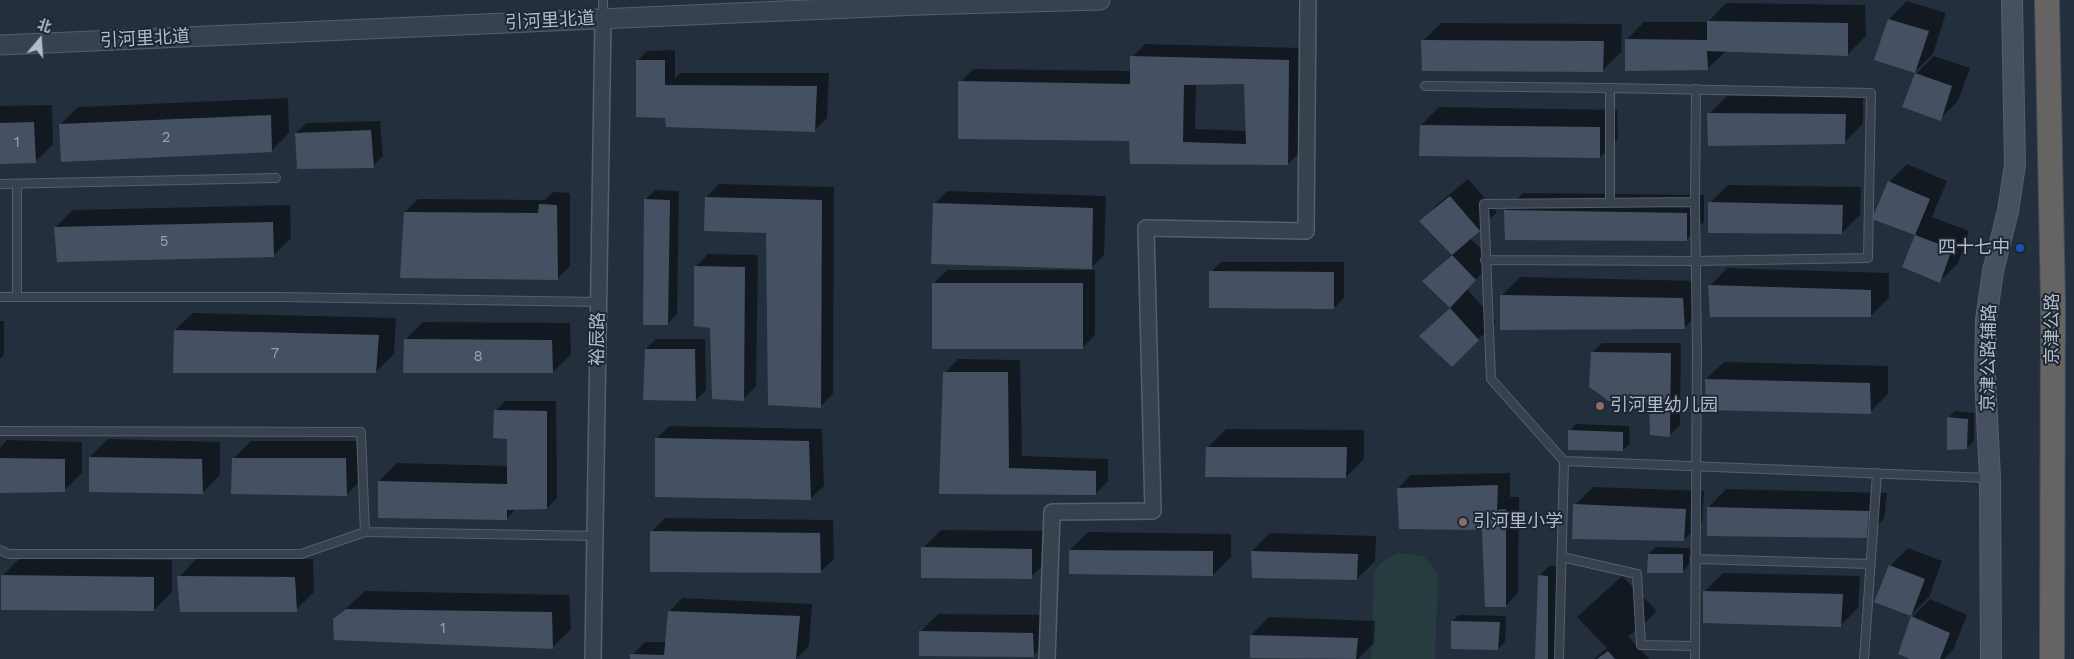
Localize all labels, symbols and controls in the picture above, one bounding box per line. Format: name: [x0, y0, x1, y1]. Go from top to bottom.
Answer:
street label: 引河里北道: [504, 8, 596, 34]
north arrow: [15, 15, 65, 65]
text: 北: [36, 16, 54, 36]
street label: 引河里北道: [99, 26, 191, 52]
house number: 2: [162, 129, 170, 147]
house number: 1: [14, 134, 20, 152]
house number: 5: [160, 233, 168, 251]
place label: 四十七中: [1938, 237, 2010, 259]
marker: 四十七中: [2014, 242, 2026, 254]
street label: 京津公路: [2042, 293, 2064, 365]
street label: 京津公路辅路: [1977, 304, 2001, 412]
street label: 裕辰路: [587, 312, 609, 366]
house number: 7: [271, 345, 279, 363]
house number: 8: [473, 348, 483, 366]
place label: 引河里幼儿园: [1610, 395, 1718, 417]
marker: 引河里幼儿园: [1594, 400, 1606, 412]
place label: 引河里小学: [1473, 511, 1563, 533]
marker: 引河里小学: [1457, 516, 1469, 528]
house number: 1: [440, 620, 446, 638]

